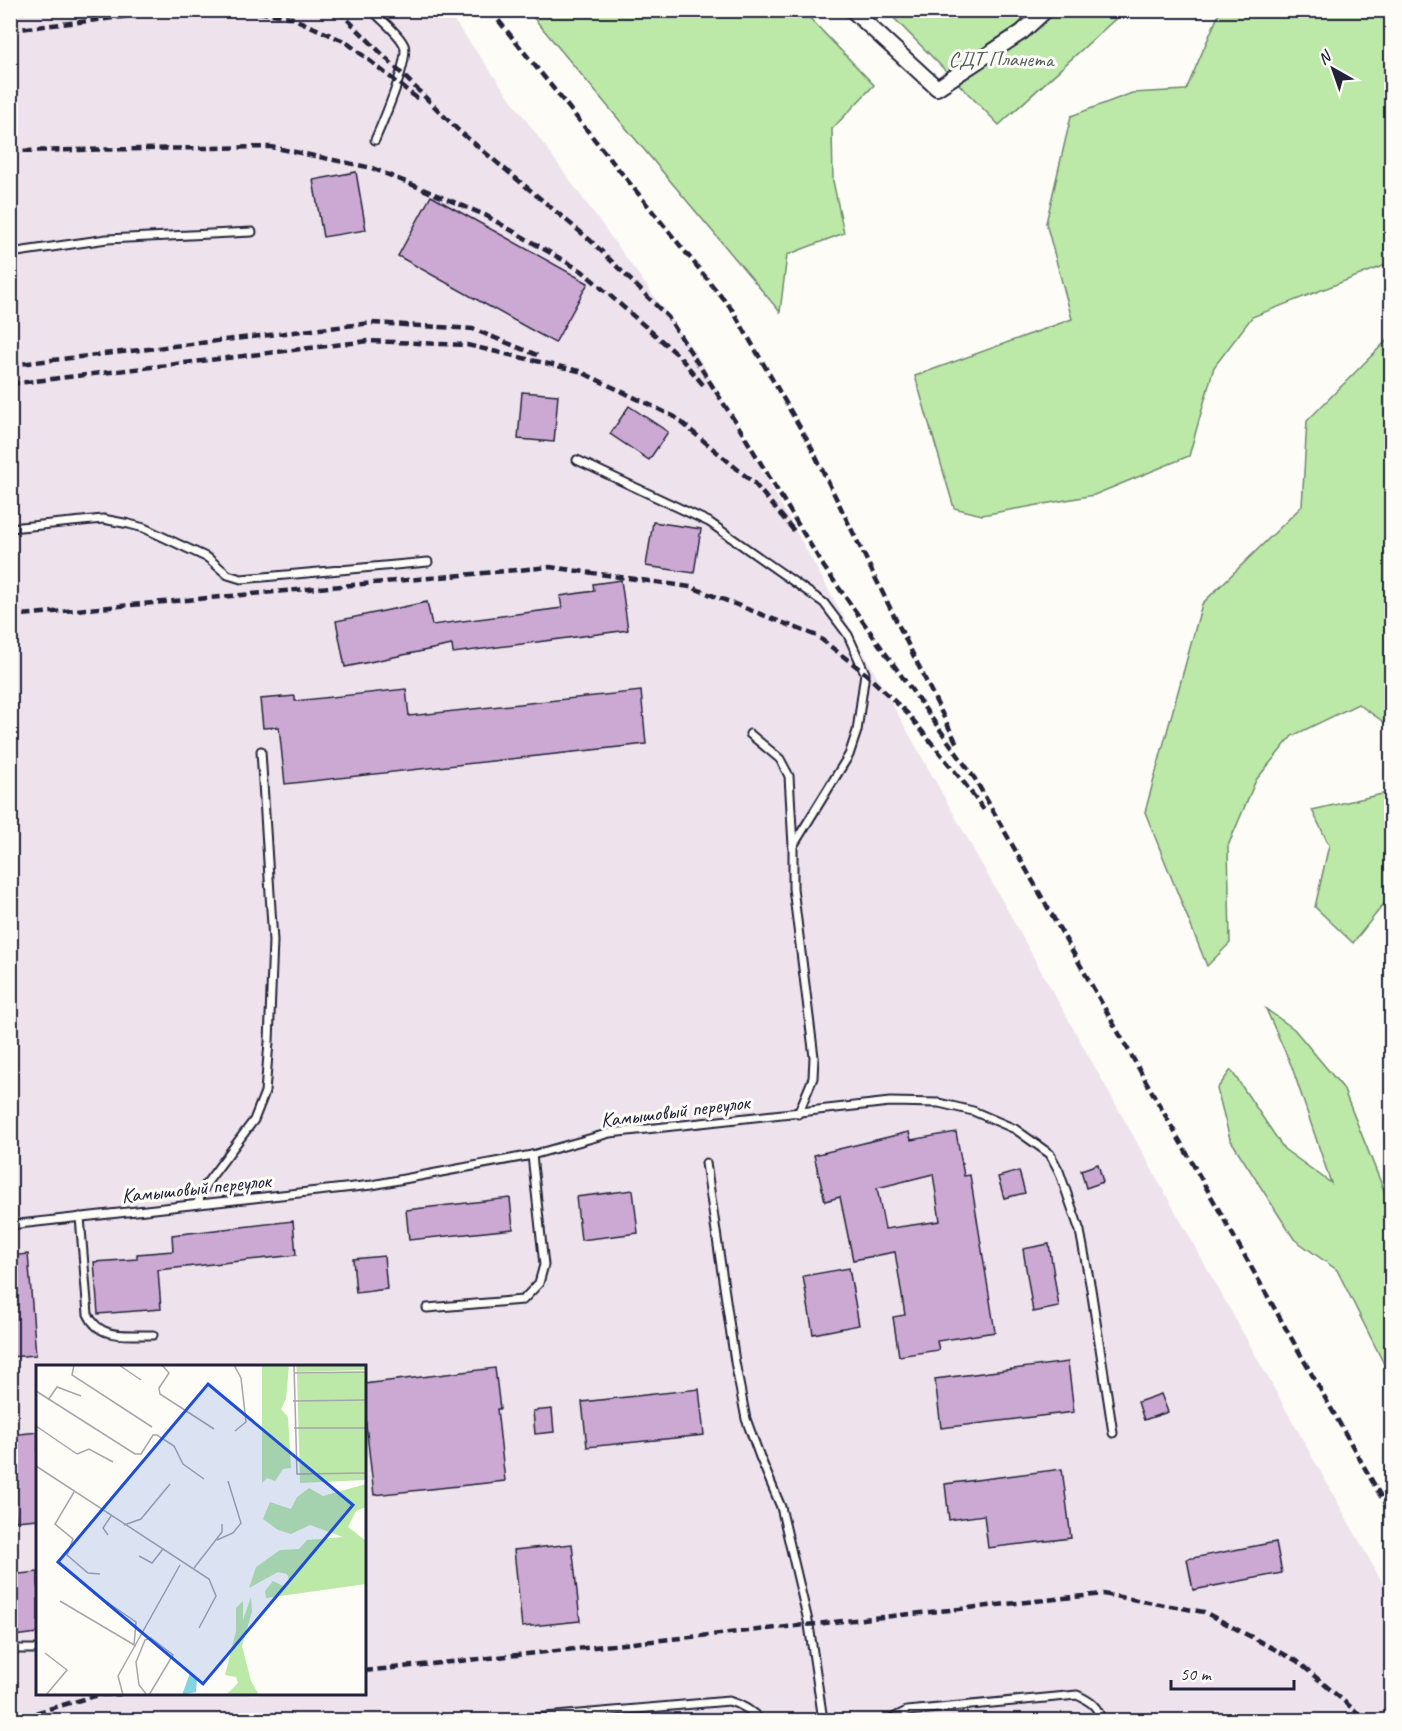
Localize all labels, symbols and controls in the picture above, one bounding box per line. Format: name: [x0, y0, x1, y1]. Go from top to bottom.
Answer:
north arrow: [1303, 39, 1363, 99]
text: N: [1314, 45, 1337, 69]
park label: СДТ Планета: [949, 46, 1056, 72]
street label: Камышовый переулок: [599, 1089, 753, 1133]
street label: Камышовый переулок: [120, 1167, 274, 1209]
inset map: [36, 1365, 366, 1695]
scale bar: [1171, 1653, 1294, 1691]
text: 50 m: [1180, 1663, 1213, 1685]

